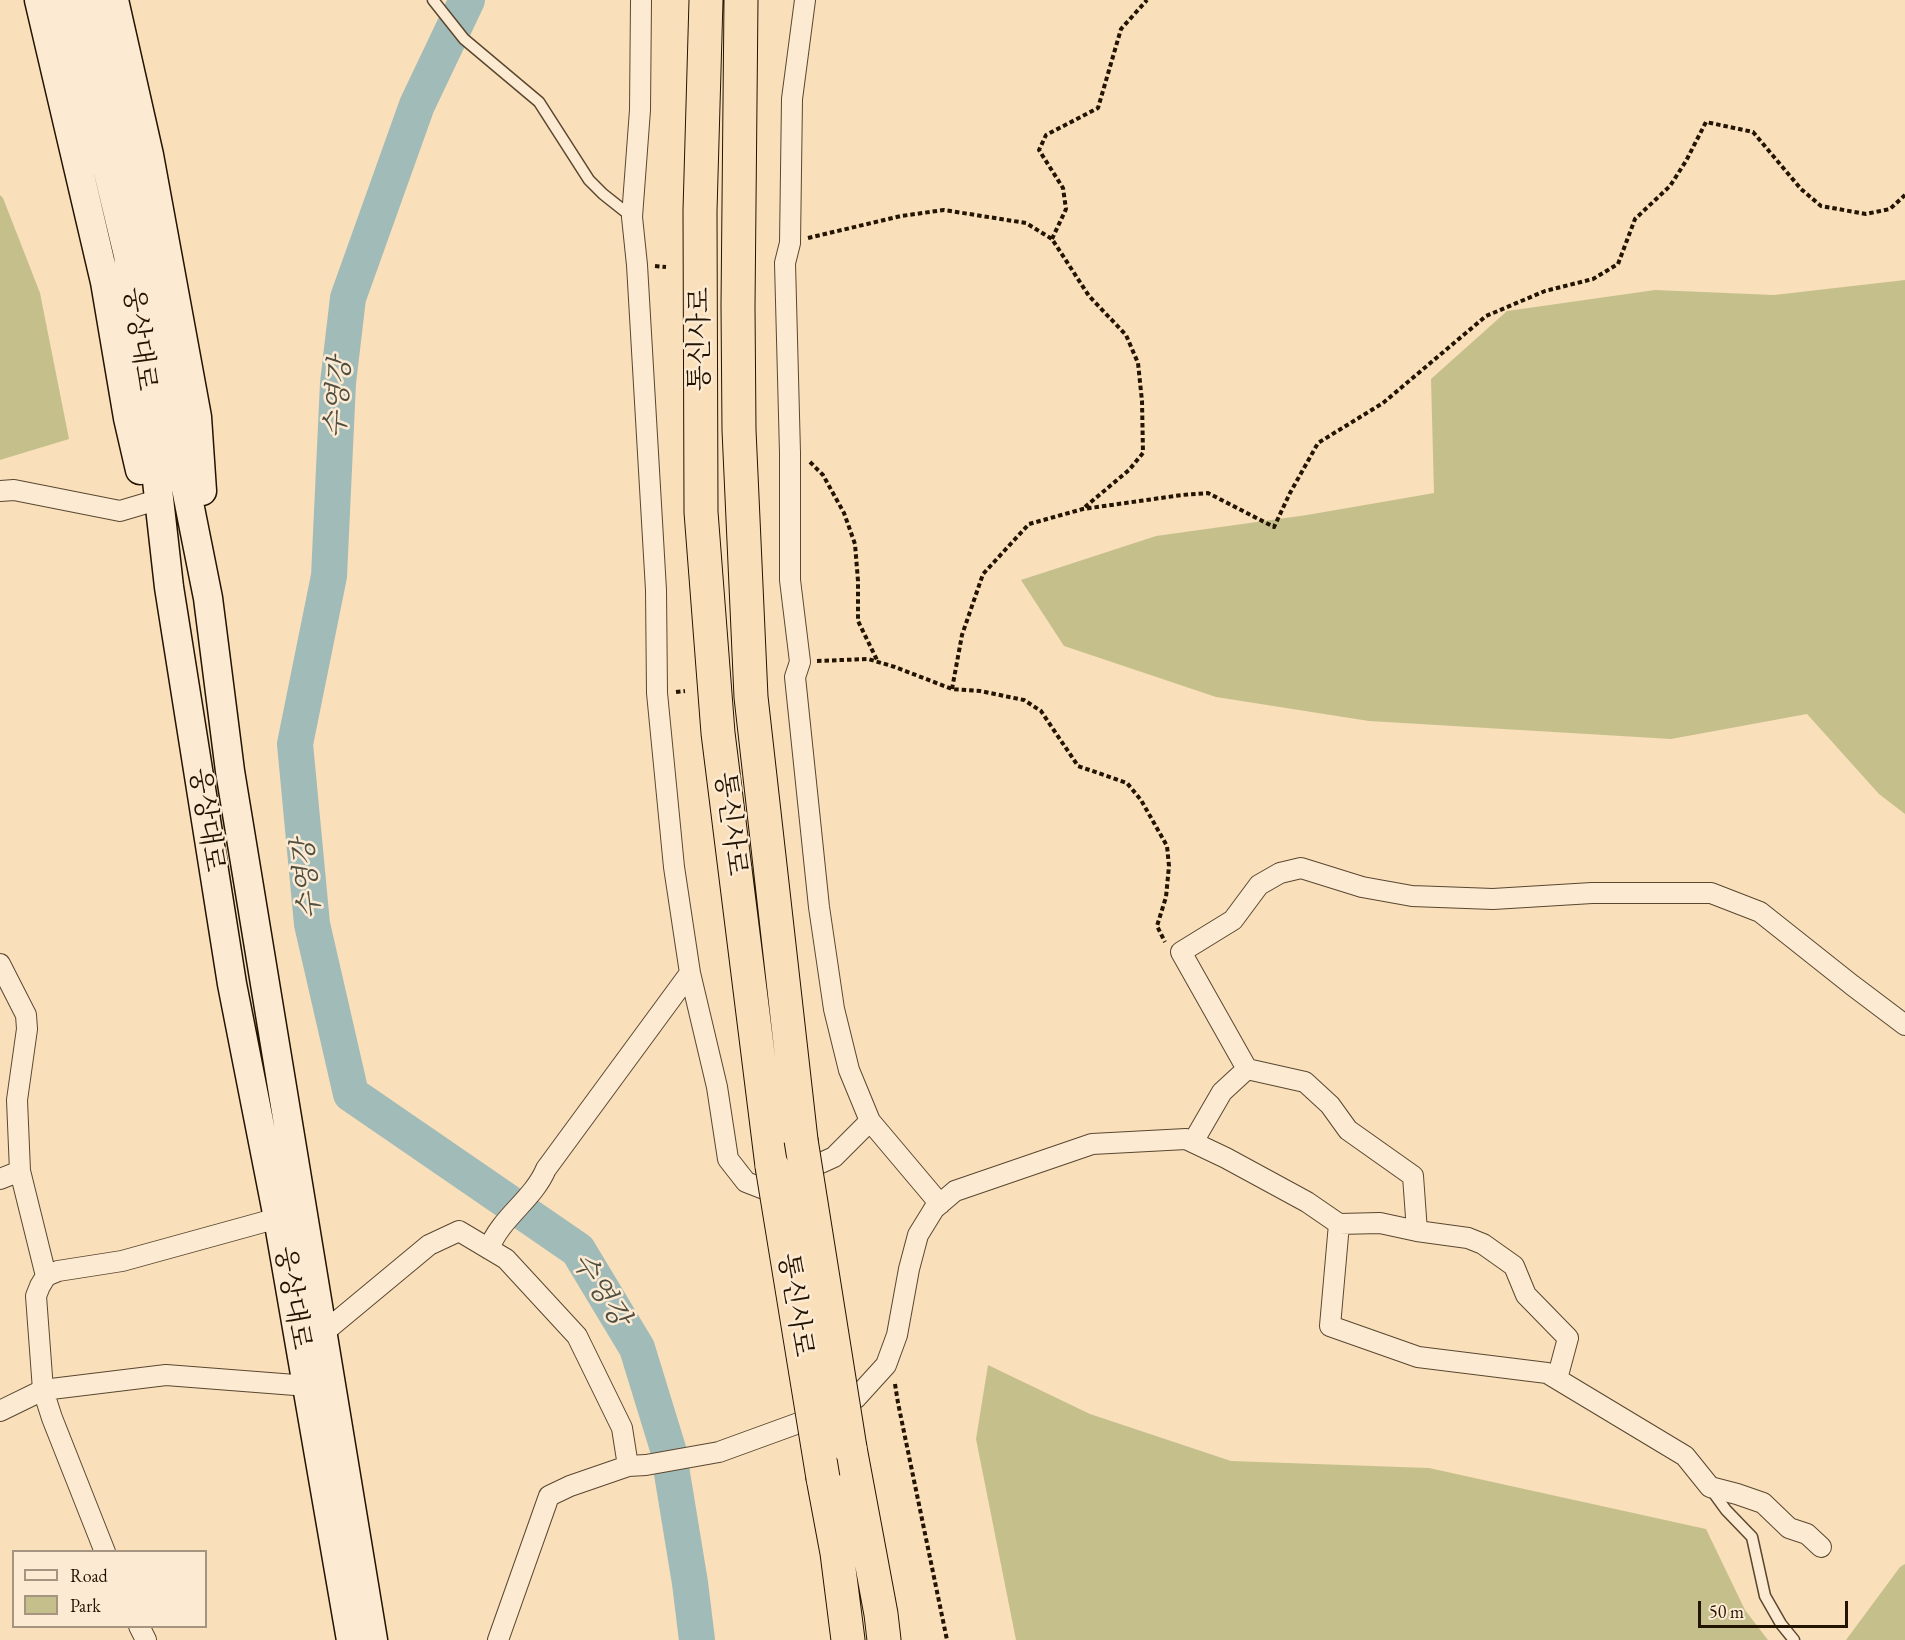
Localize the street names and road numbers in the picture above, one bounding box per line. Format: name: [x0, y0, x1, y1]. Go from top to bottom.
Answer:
street label: 웅상대로: [116, 285, 162, 393]
street label: 통신사로: [685, 287, 717, 391]
street label: 웅상대로: [182, 766, 230, 874]
street label: 통신사로: [708, 770, 752, 878]
street label: 웅상대로: [267, 1244, 317, 1352]
street label: 통신사로: [771, 1251, 819, 1359]

